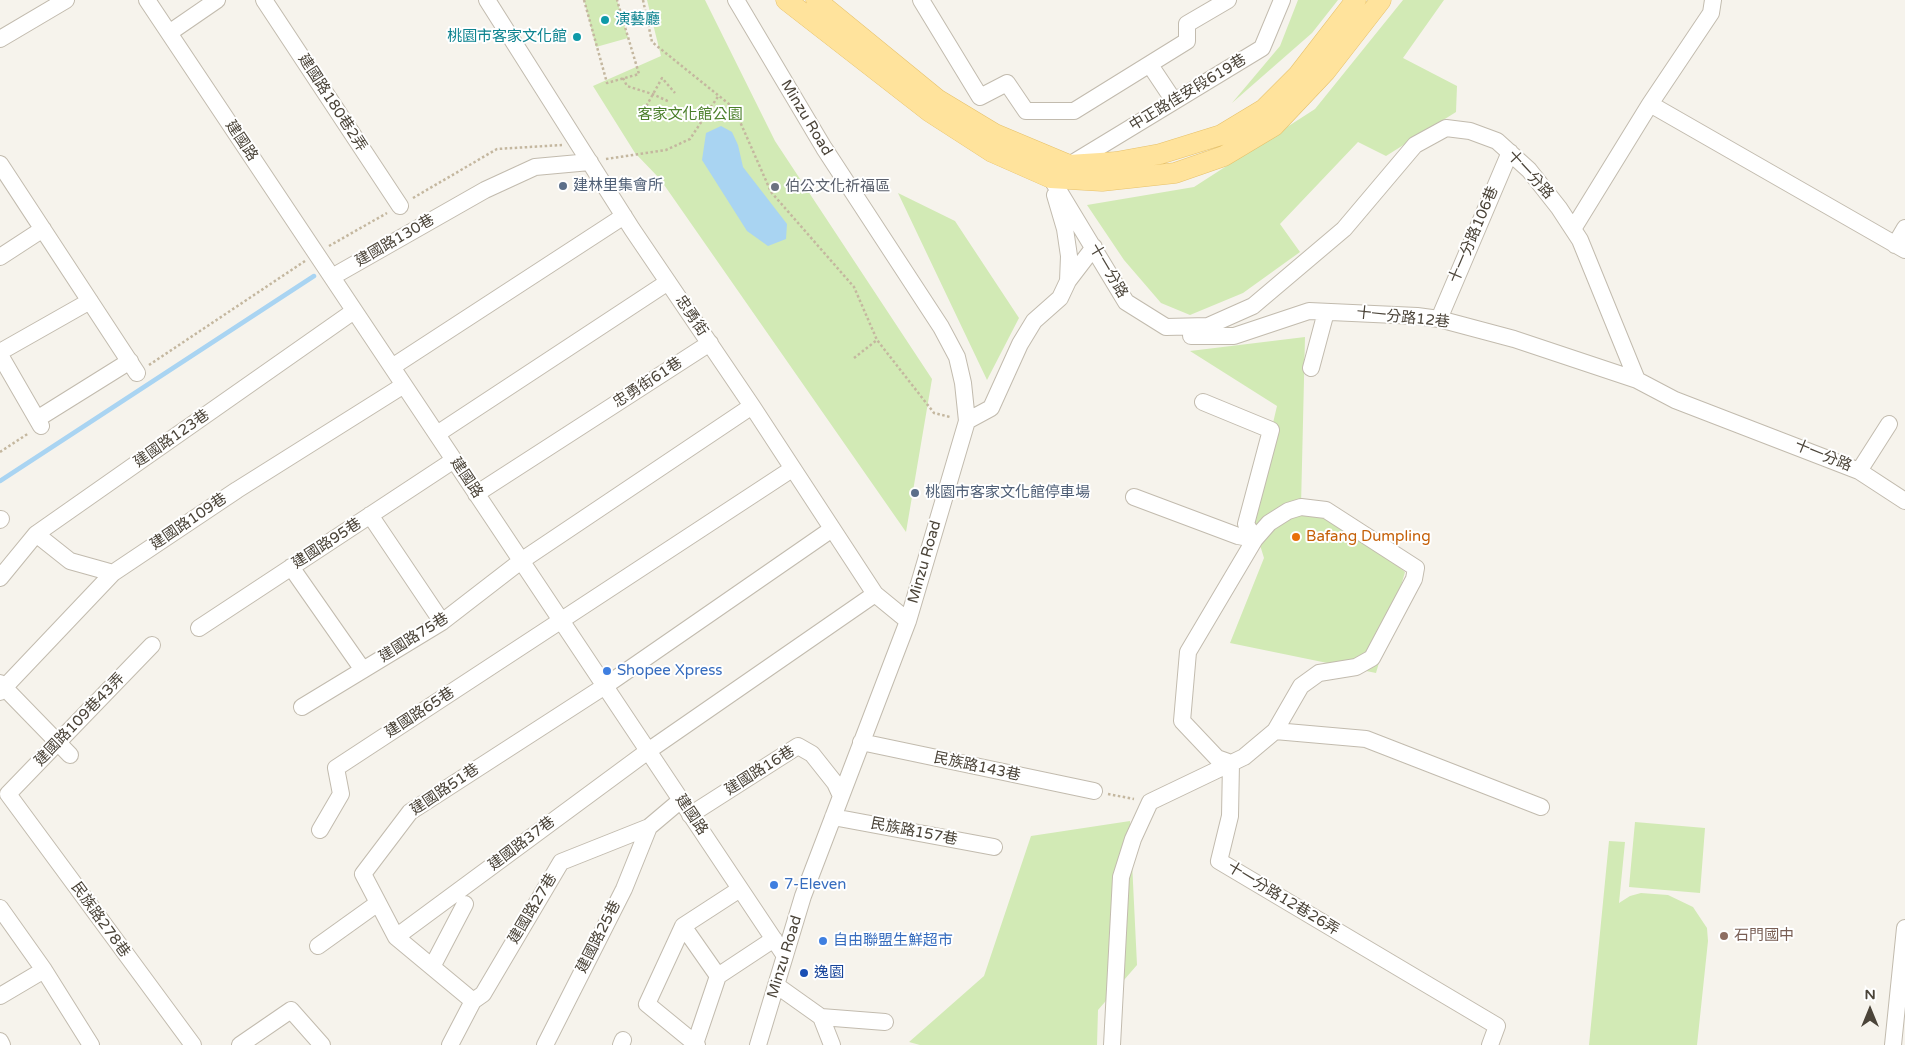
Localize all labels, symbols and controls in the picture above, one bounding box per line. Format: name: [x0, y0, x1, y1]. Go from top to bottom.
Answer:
place label: 演藝廳: [615, 11, 660, 29]
marker: 演藝廳: [599, 14, 611, 26]
place label: 桃園市客家文化館: [447, 28, 567, 46]
marker: 桃園市客家文化館: [571, 31, 583, 43]
street label: 建國路180巷2弄: [294, 51, 370, 155]
street label: 中正路佳安段619巷: [1126, 51, 1250, 135]
street label: Minzu Road: [776, 77, 836, 159]
park label: 客家文化館公園: [638, 106, 742, 124]
street label: 建國路: [221, 117, 261, 165]
street label: 十一分路: [1503, 147, 1557, 203]
place label: 建林里集會所: [573, 177, 663, 195]
place label: 伯公文化祈福區: [785, 178, 890, 196]
marker: 建林里集會所: [557, 180, 569, 192]
marker: 伯公文化祈福區: [769, 181, 781, 193]
street label: 十一分路106巷: [1446, 184, 1502, 286]
street label: 建國路130巷: [352, 211, 438, 271]
street label: 十一分路: [1085, 241, 1131, 301]
street label: 忠勇街: [671, 292, 711, 340]
street label: 十一分路12巷: [1355, 304, 1451, 332]
street label: 忠勇街61巷: [610, 354, 686, 412]
street label: 建國路123巷: [131, 406, 213, 472]
street label: 十一分路: [1792, 436, 1854, 476]
street label: 建國路: [446, 454, 486, 502]
place label: 桃園市客家文化館停車場: [925, 484, 1090, 502]
marker: 桃園市客家文化館停車場: [909, 487, 921, 499]
street label: 建國路109巷: [147, 490, 231, 554]
street label: 建國路95巷: [289, 515, 365, 573]
street label: Minzu Road: [905, 518, 945, 606]
place label: Bafang Dumpling: [1306, 528, 1431, 546]
marker: Bafang Dumpling: [1290, 531, 1302, 543]
street label: 建國路75巷: [376, 609, 452, 667]
place label: Shopee Xpress: [617, 662, 723, 680]
marker: Shopee Xpress: [601, 665, 613, 677]
street label: 建國路109巷43弄: [31, 670, 129, 770]
street label: 建國路65巷: [382, 684, 458, 742]
street label: 建國路16巷: [722, 742, 798, 800]
street label: 民族路143巷: [932, 749, 1022, 785]
street label: 建國路51巷: [407, 760, 483, 820]
street label: 建國路: [671, 791, 711, 839]
street label: 建國路37巷: [485, 813, 559, 875]
street label: 民族路157巷: [869, 815, 959, 849]
street label: 十一分路12巷26弄: [1224, 858, 1342, 940]
street label: 建國路27巷: [505, 871, 561, 947]
place label: 7-Eleven: [784, 876, 846, 894]
street label: 民族路278巷: [67, 879, 133, 961]
marker: 7-Eleven: [768, 879, 780, 891]
street label: 建國路25巷: [573, 898, 625, 976]
street label: Minzu Road: [764, 914, 806, 1000]
place label: 石門國中: [1734, 927, 1794, 945]
marker: 石門國中: [1718, 930, 1730, 942]
place label: 自由聯盟生鮮超市: [833, 932, 953, 950]
marker: 自由聯盟生鮮超市: [817, 935, 829, 947]
place label: 逸園: [814, 964, 844, 982]
marker: 逸園: [798, 967, 810, 979]
north arrow: [1845, 985, 1895, 1035]
text: N: [1864, 986, 1876, 1003]

